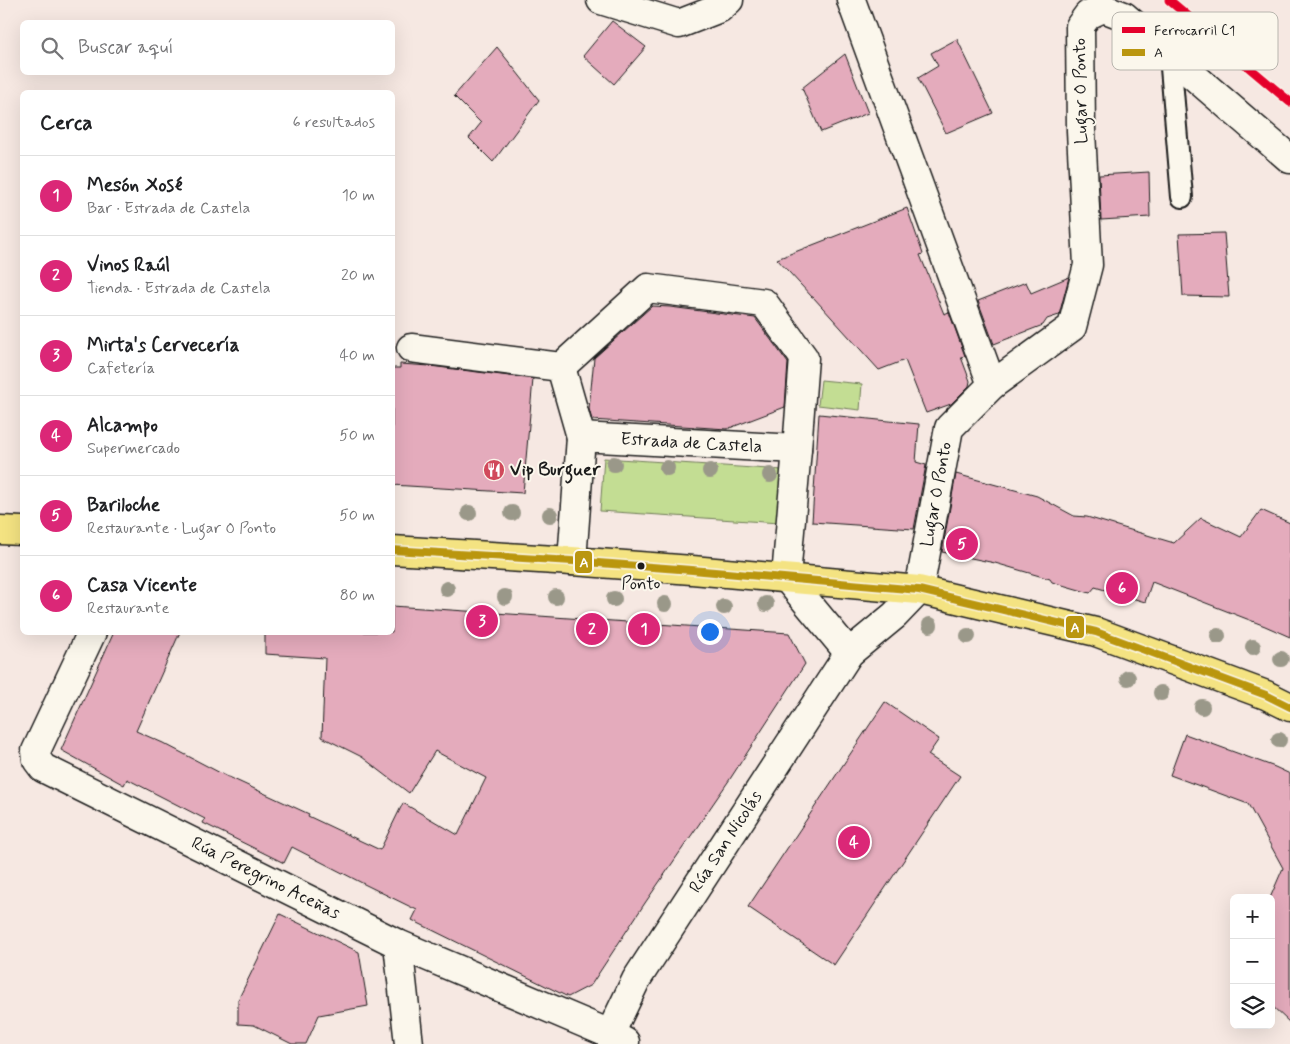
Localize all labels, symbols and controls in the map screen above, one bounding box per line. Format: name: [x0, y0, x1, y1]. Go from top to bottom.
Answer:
legend: [1112, 12, 1278, 70]
search box: [20, 20, 395, 75]
text: Ferrocarril C1: [1154, 22, 1235, 40]
icon: search: [38, 34, 66, 62]
text: Buscar aquí: [78, 35, 173, 60]
street label: Lugar O Ponto: [1068, 38, 1096, 144]
text: A: [1154, 44, 1163, 62]
text: Cerca: [40, 109, 93, 137]
text: 6 resultados: [293, 112, 375, 133]
text: Mesón Xosé: [87, 173, 182, 198]
text: 1: [52, 185, 60, 206]
text: 10 m: [342, 185, 375, 206]
text: Bar · Estrada de Castela: [87, 198, 250, 219]
text: Vinos Raúl: [87, 253, 170, 278]
text: 2: [52, 265, 60, 286]
text: 20 m: [341, 265, 375, 286]
text: Tienda · Estrada de Castela: [87, 278, 271, 299]
text: Mirta's Cervecería: [87, 333, 240, 358]
text: 3: [52, 345, 60, 366]
text: 40 m: [339, 345, 375, 366]
text: Cafetería: [87, 358, 155, 379]
text: Alcampo: [87, 413, 158, 438]
text: 4: [51, 425, 61, 446]
text: 50 m: [339, 425, 375, 446]
street label: Estrada de Castela: [620, 427, 763, 459]
text: Supermercado: [87, 438, 180, 459]
street label: Lugar O Ponto: [915, 440, 958, 549]
restaurant icon: Vip Burguer: [482, 458, 506, 482]
place label: Vip Burguer: [510, 458, 601, 484]
text: Bariloche: [87, 493, 160, 518]
text: 5: [51, 505, 61, 526]
text: 50 m: [339, 505, 375, 526]
text: Restaurante · Lugar O Ponto: [87, 518, 276, 539]
pin: 5: [946, 525, 978, 563]
line badge: A: [574, 550, 593, 574]
text: A: [579, 554, 589, 572]
marker: Ponto: [636, 561, 646, 571]
pin: 6: [1106, 569, 1138, 607]
text: Casa Vicente: [87, 573, 197, 598]
place label: Ponto: [622, 573, 661, 595]
text: 6: [52, 585, 60, 606]
text: 80 m: [340, 585, 375, 606]
text: Restaurante: [87, 598, 169, 619]
pin: 3: [466, 602, 498, 640]
pin: 2: [576, 610, 608, 648]
pin: 1: [628, 610, 660, 648]
line badge: A: [1065, 615, 1085, 639]
your location: [697, 619, 723, 645]
text: A: [1070, 619, 1080, 637]
street label: Rúa San Nicolás: [684, 786, 768, 898]
pin: 4: [838, 823, 870, 861]
street label: Rúa Peregrino Aceñas: [187, 831, 344, 925]
map controls: [1230, 894, 1275, 1029]
button: +: [1230, 894, 1275, 939]
button: −: [1230, 939, 1275, 984]
button: layers: [1230, 984, 1275, 1029]

